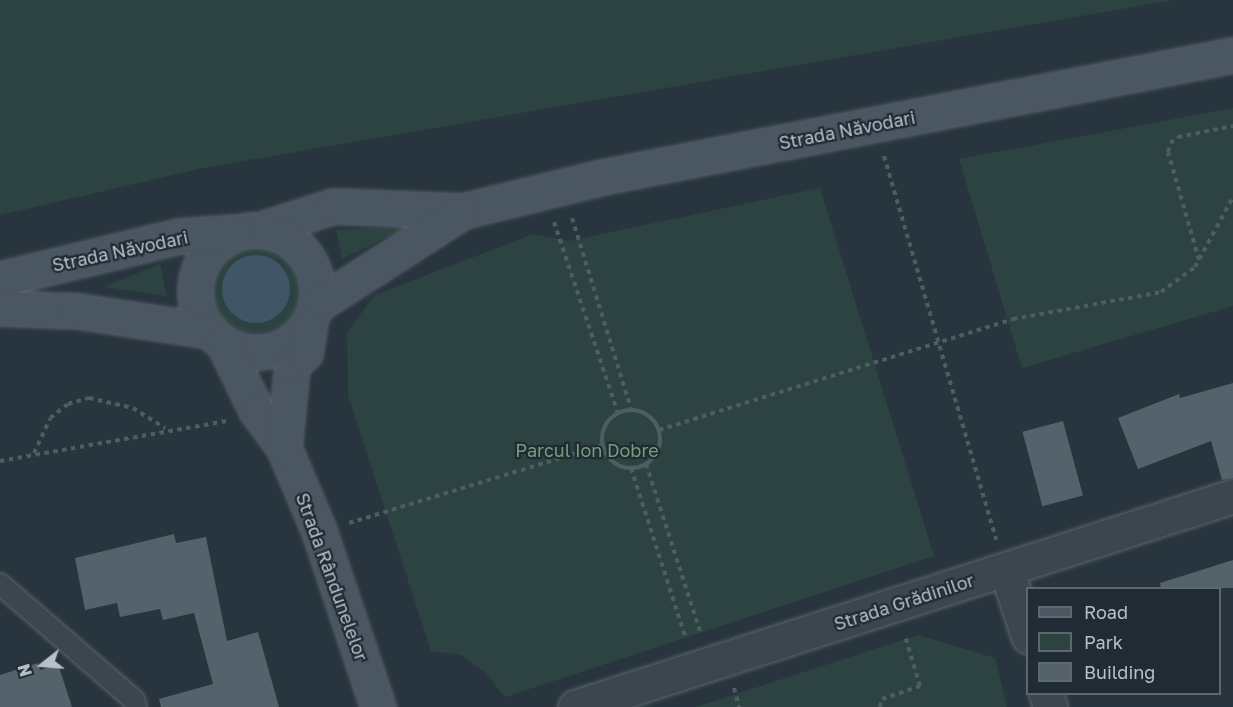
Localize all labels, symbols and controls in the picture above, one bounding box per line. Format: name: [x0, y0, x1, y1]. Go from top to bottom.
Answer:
street label: Strada Năvodari: [777, 106, 917, 154]
street label: Strada Năvodari: [50, 226, 190, 276]
park label: Parcul Ion Dobre: [515, 439, 659, 461]
street label: Strada Rândunelelor: [292, 490, 372, 664]
street label: Strada Grădinilor: [831, 569, 977, 635]
legend: [1026, 587, 1221, 695]
text: Road: [1084, 601, 1128, 623]
text: Park: [1084, 631, 1123, 653]
north arrow: [12, 635, 72, 695]
text: Building: [1084, 661, 1155, 683]
text: N: [13, 662, 36, 679]

